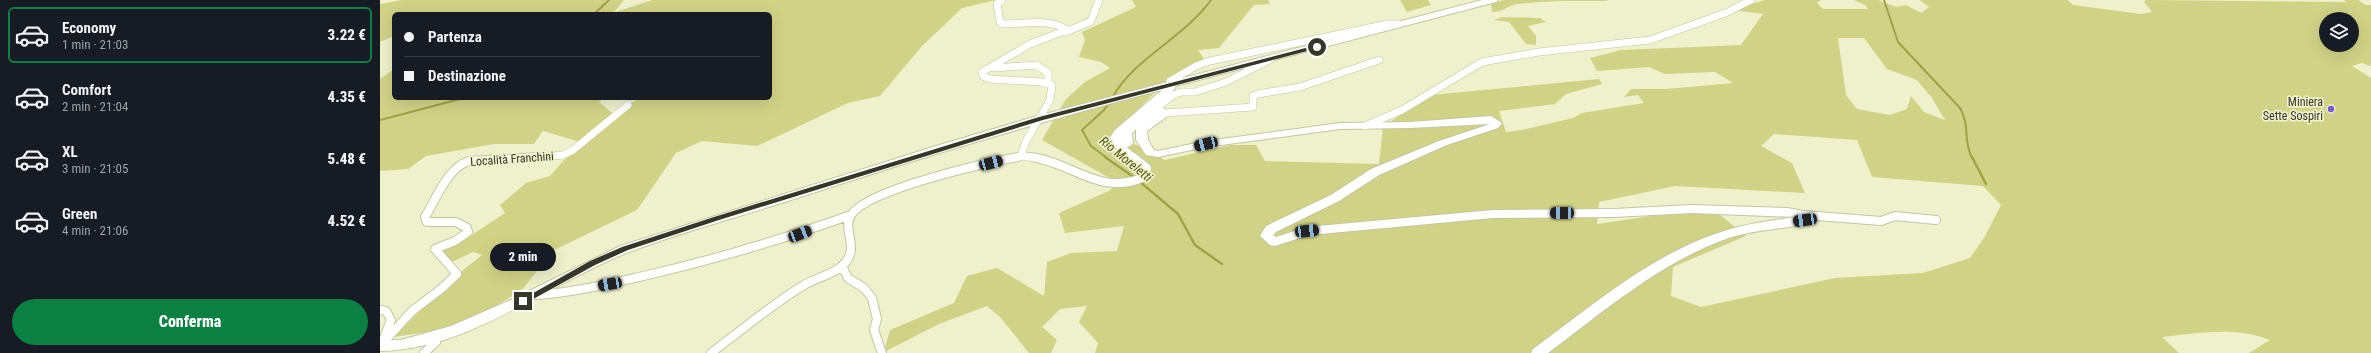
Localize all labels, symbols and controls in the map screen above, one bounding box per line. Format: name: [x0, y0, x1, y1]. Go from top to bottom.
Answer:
map controls: [2319, 12, 2359, 52]
button: layers: [2319, 12, 2359, 52]
icon: car: [14, 17, 50, 53]
text: Economy: [62, 19, 116, 37]
text: 3.22 €: [328, 26, 366, 44]
text: Partenza: [428, 28, 482, 46]
text: 1 min · 21:03: [62, 37, 128, 52]
route start: [1308, 38, 1326, 56]
text: Destinazione: [428, 67, 506, 85]
icon: car: [14, 79, 50, 115]
text: Comfort: [62, 81, 111, 99]
text: 4.35 €: [328, 88, 366, 106]
place label: Miniera Sette Sospiri: [2263, 95, 2323, 123]
text: 2 min · 21:04: [62, 99, 128, 114]
marker: Miniera Sette Sospiri: [2326, 104, 2336, 114]
water label: Rio Moreletti: [1097, 133, 1155, 185]
car: [1193, 135, 1219, 153]
icon: car: [14, 141, 50, 177]
text: XL: [62, 143, 78, 161]
street label: Località Franchini: [470, 149, 554, 169]
text: 5.48 €: [328, 150, 366, 168]
car: [978, 154, 1004, 172]
text: 3 min · 21:05: [62, 161, 128, 176]
icon: car: [14, 203, 50, 239]
text: Green: [62, 205, 97, 223]
car: [1550, 207, 1574, 219]
text: 4.52 €: [328, 212, 366, 230]
car: [1792, 212, 1818, 228]
text: 4 min · 21:06: [62, 223, 128, 238]
car: [787, 224, 813, 244]
car: [1294, 224, 1320, 238]
callout: 2 min: [490, 243, 556, 271]
text: 2 min: [509, 249, 537, 264]
car: [597, 276, 623, 292]
route end: [514, 292, 532, 310]
button: Conferma: [12, 299, 368, 345]

